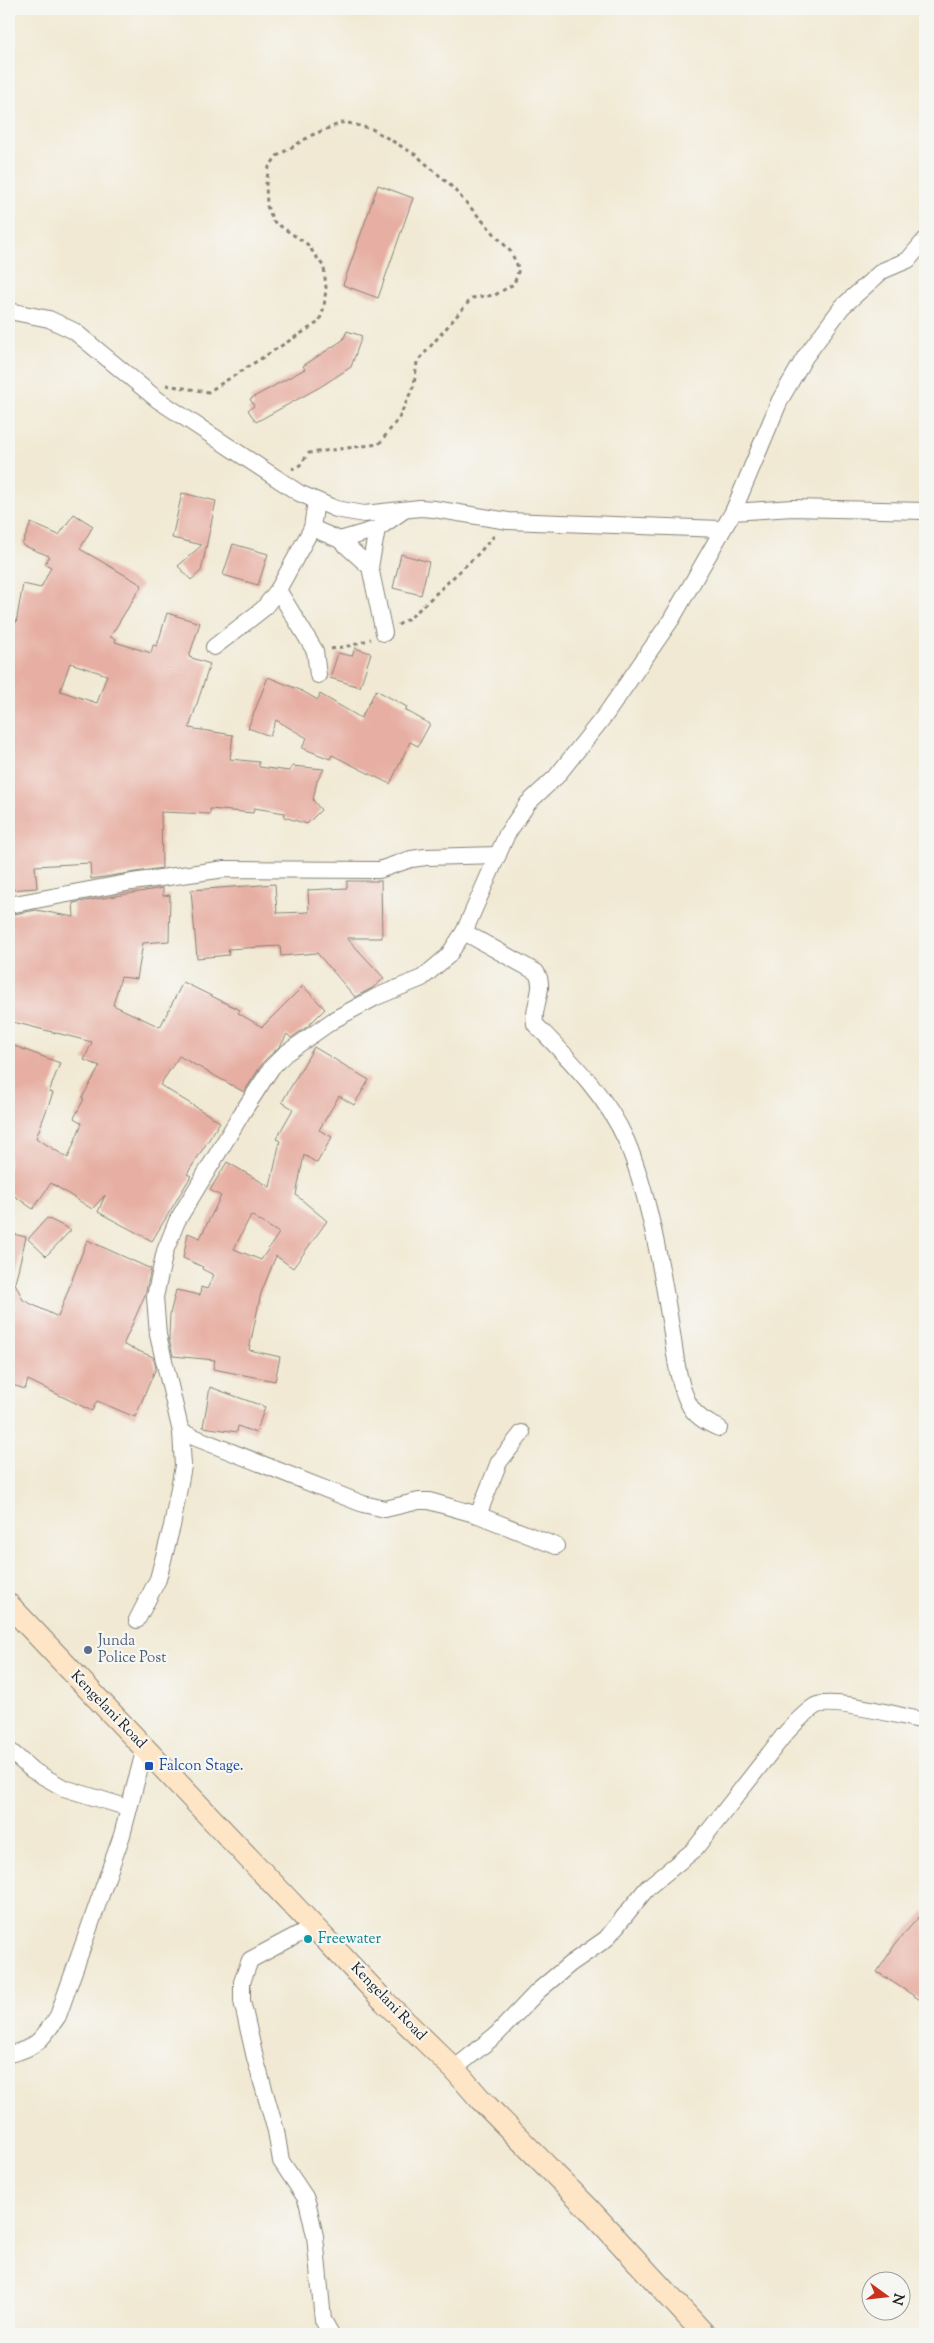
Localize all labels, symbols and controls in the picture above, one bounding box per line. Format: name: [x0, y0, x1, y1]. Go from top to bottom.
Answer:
place label: Junda Police Post: [97, 1631, 166, 1669]
marker: Junda Police Post: [82, 1644, 94, 1656]
street label: Kengelani Road: [65, 1666, 151, 1754]
place label: Falcon Stage.: [159, 1756, 243, 1777]
marker: Falcon Stage.: [143, 1760, 155, 1772]
place label: Freewater: [318, 1929, 382, 1950]
marker: Freewater: [302, 1933, 314, 1945]
street label: Kengelani Road: [345, 1958, 431, 2046]
north arrow: [862, 2270, 912, 2320]
text: N: [886, 2291, 908, 2307]

